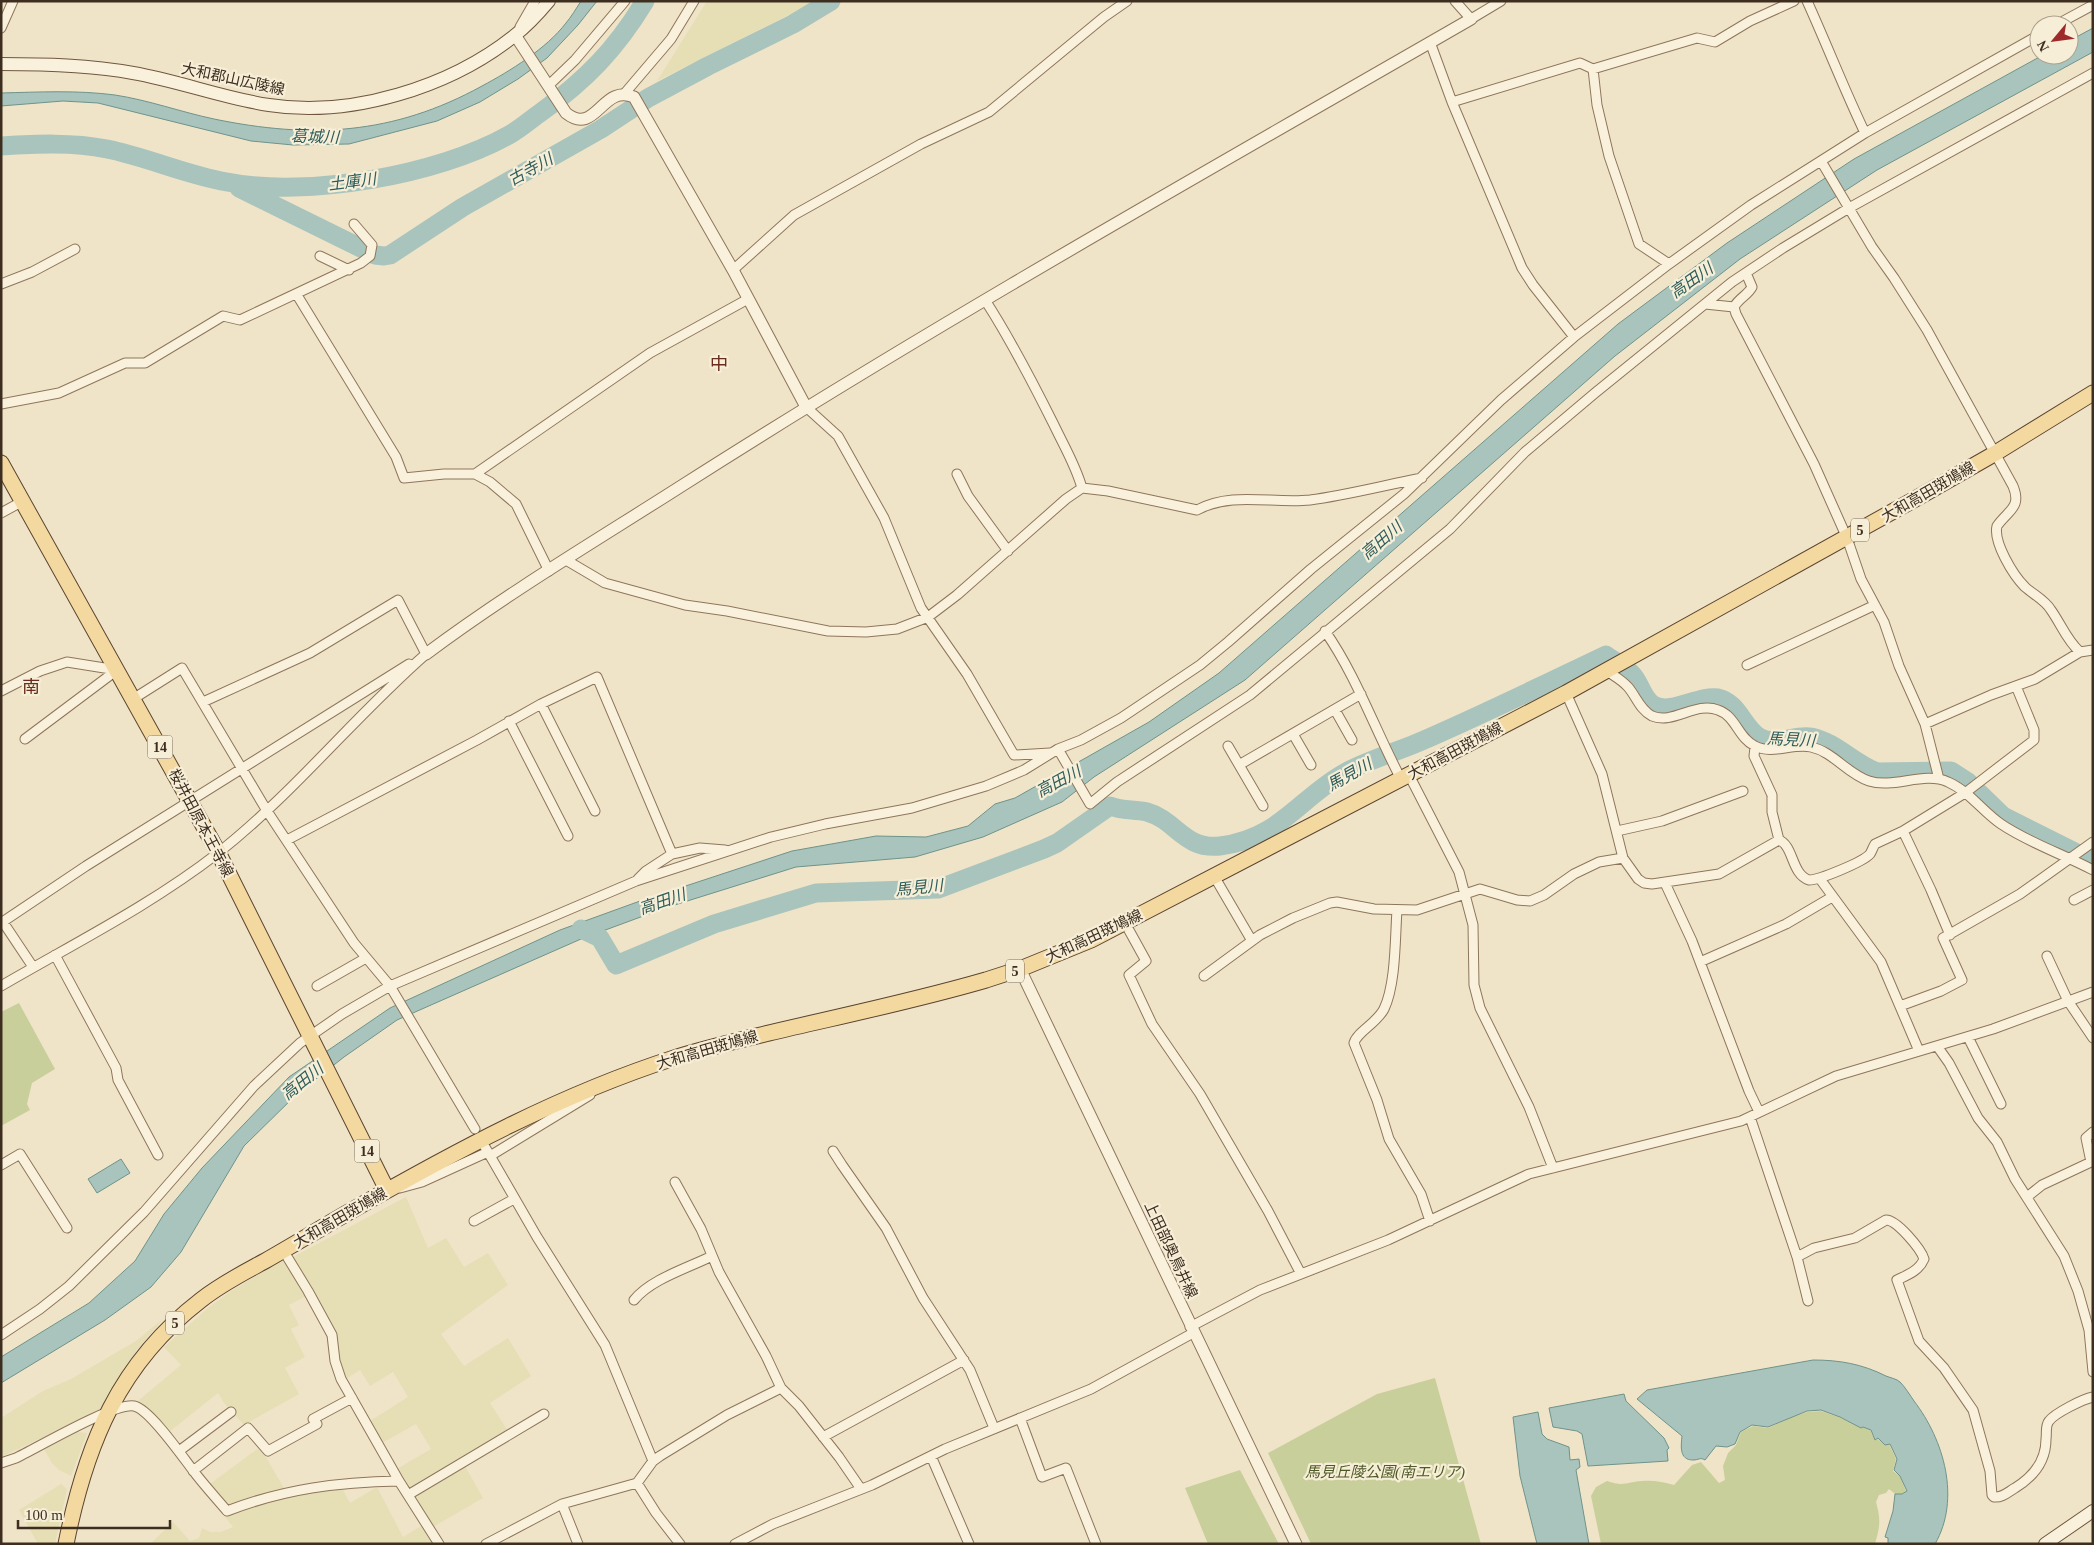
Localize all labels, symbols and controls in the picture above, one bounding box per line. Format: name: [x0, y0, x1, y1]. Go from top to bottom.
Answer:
north arrow: [2029, 15, 2079, 65]
text: N: [2034, 38, 2052, 54]
street label: 大和郡山広陵線: [180, 60, 286, 98]
water label: 葛城川: [291, 127, 341, 146]
water label: 古寺川: [505, 149, 557, 189]
water label: 土庫川: [327, 170, 379, 193]
water label: 高田川: [1667, 259, 1717, 301]
district label: 中: [710, 354, 728, 374]
street label: 大和高田斑鳩線: [1879, 459, 1977, 525]
water label: 高田川: [1358, 517, 1407, 563]
road number: 5: [1851, 518, 1869, 542]
district label: 南: [22, 677, 40, 697]
street label: 大和高田斑鳩線: [1405, 719, 1505, 783]
water label: 馬見川: [1767, 730, 1817, 749]
road number: 14: [148, 736, 172, 759]
water label: 馬見川: [1324, 754, 1376, 794]
water label: 高田川: [1033, 762, 1085, 800]
street label: 桜井田原本王寺線: [166, 766, 237, 880]
water label: 馬見川: [894, 876, 946, 898]
water label: 高田川: [637, 885, 690, 917]
street label: 大和高田斑鳩線: [1043, 907, 1145, 965]
road number: 5: [1006, 959, 1024, 982]
street label: 大和高田斑鳩線: [654, 1028, 760, 1072]
water label: 高田川: [278, 1058, 328, 1103]
road number: 14: [354, 1140, 380, 1162]
street label: 大和高田斑鳩線: [291, 1185, 389, 1251]
street label: 上田部奥鳥井線: [1142, 1199, 1201, 1301]
road number: 5: [166, 1312, 184, 1335]
park label: 馬見丘陵公園(南エリア): [1305, 1464, 1465, 1481]
scale bar: [18, 1498, 170, 1530]
text: 100 m: [25, 1507, 63, 1523]

